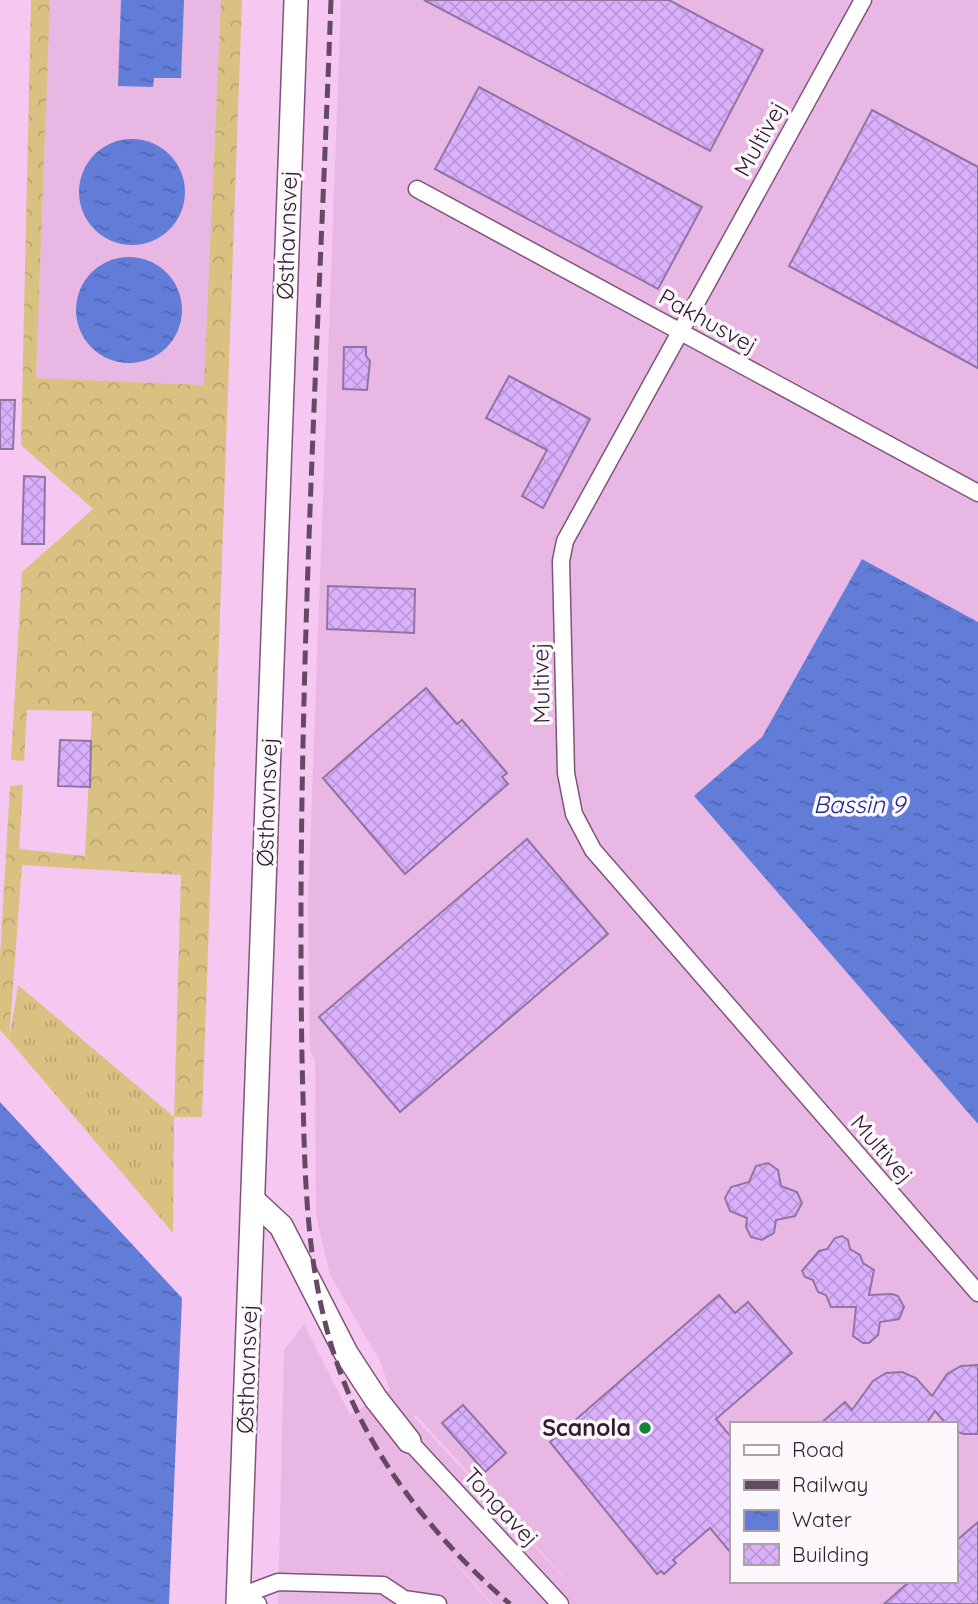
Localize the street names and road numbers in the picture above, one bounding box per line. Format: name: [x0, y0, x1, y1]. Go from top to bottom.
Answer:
street label: Multivej: [727, 96, 792, 181]
street label: Østhavnsvej: [270, 170, 303, 300]
street label: Pakhusvej: [654, 282, 762, 359]
street label: Multivej: [525, 642, 556, 724]
street label: Østhavnsvej: [250, 737, 283, 867]
street label: Multivej: [845, 1108, 920, 1189]
street label: Østhavnsvej: [230, 1304, 263, 1434]
street label: Tongavej: [458, 1461, 545, 1552]

